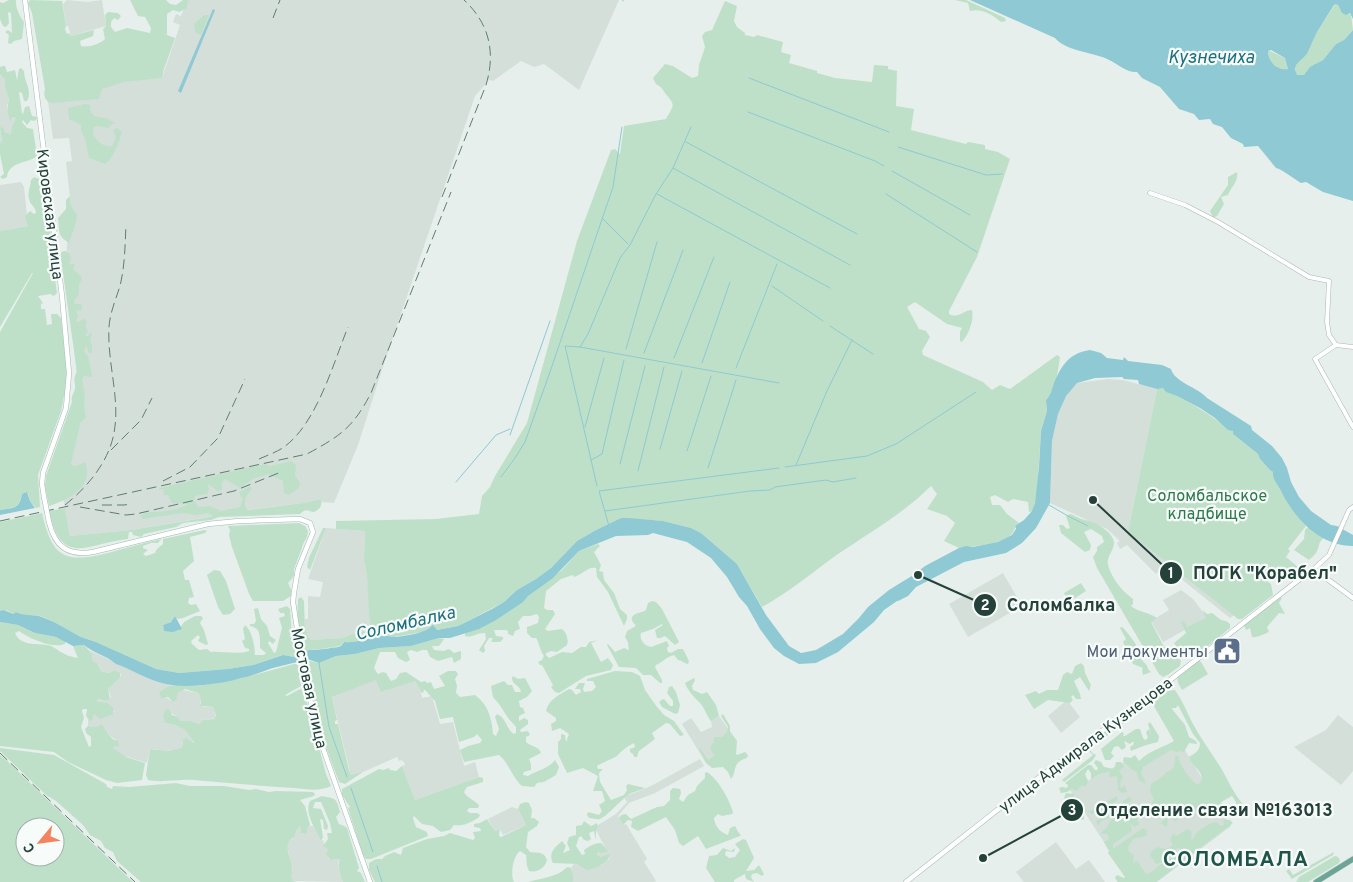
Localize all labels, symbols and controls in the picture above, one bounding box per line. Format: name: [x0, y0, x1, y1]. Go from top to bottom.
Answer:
water label: Кузнечиха: [1168, 47, 1255, 70]
street label: Кировская улица: [31, 148, 67, 281]
park label: Соломбальское кладбище: [1147, 487, 1267, 525]
callout: ПОГК "Корабел": [1158, 557, 1347, 590]
text: ПОГК "Корабел": [1193, 563, 1337, 586]
text: 1: [1168, 565, 1174, 584]
callout: Соломбалка: [972, 589, 1126, 622]
text: Соломбалка: [1007, 595, 1115, 618]
text: 2: [980, 597, 990, 616]
water label: Соломбалка: [353, 602, 458, 647]
street label: Мостовая улица: [286, 626, 331, 751]
public building icon: Мои документы: [1212, 636, 1242, 666]
place label: Мои документы: [1087, 643, 1208, 663]
street label: улица Адмирала Кузнецова: [995, 674, 1177, 818]
callout: Отделение связи №163013: [1060, 793, 1342, 826]
text: Отделение связи №163013: [1095, 800, 1333, 823]
text: 3: [1068, 802, 1077, 821]
north arrow: [15, 817, 65, 867]
text: С: [20, 839, 40, 856]
district label: СОЛОМБАЛА: [1163, 847, 1309, 874]

